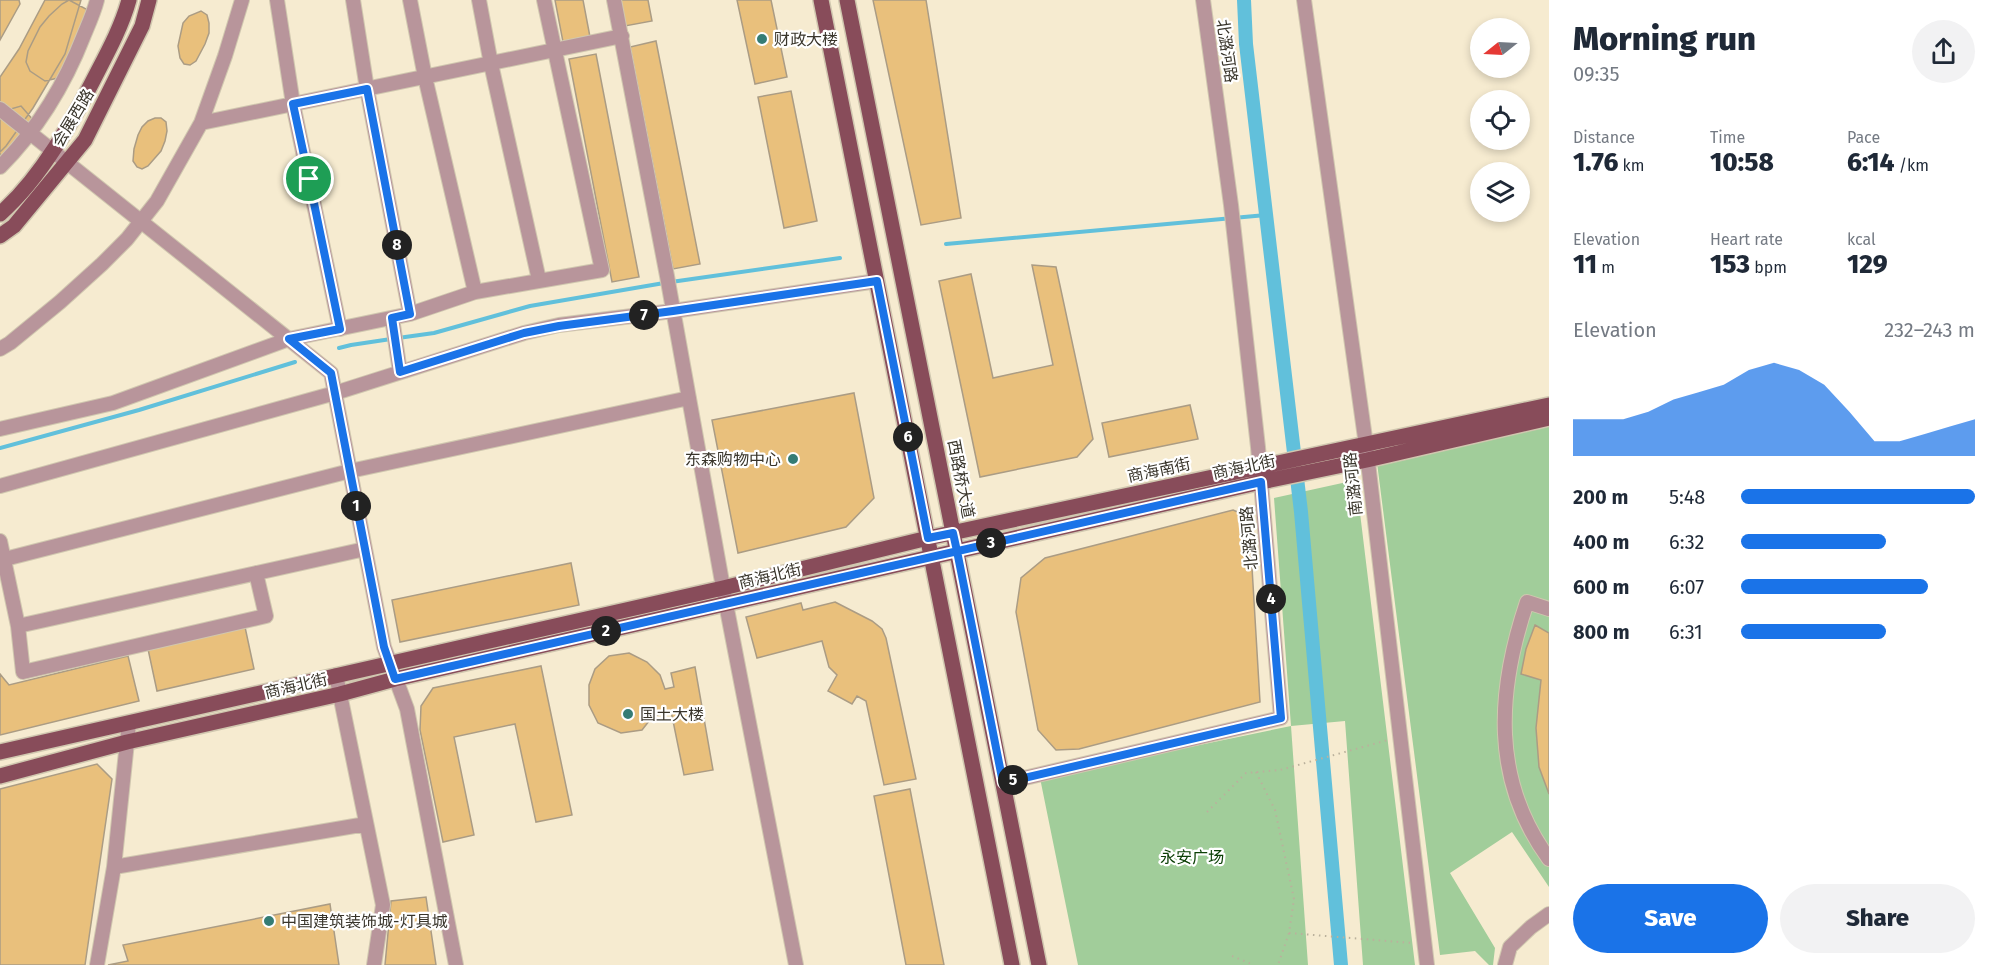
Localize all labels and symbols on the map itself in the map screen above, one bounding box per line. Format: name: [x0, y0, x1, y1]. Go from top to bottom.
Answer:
street label: 北潞河路: [1213, 18, 1241, 84]
north arrow: [1470, 18, 1530, 78]
place label: 财政大楼: [774, 30, 838, 49]
marker: 财政大楼: [755, 32, 769, 46]
street label: 会展西路: [48, 86, 98, 150]
pin: [283, 153, 334, 204]
pin: 8: [382, 230, 412, 260]
pin: 7: [629, 300, 659, 330]
pin: 6: [893, 422, 923, 452]
street label: 西路桥大道: [944, 438, 978, 520]
place label: 东森购物中心: [685, 450, 781, 469]
street label: 商海北街: [1211, 451, 1277, 483]
street label: 南潞河路: [1340, 451, 1366, 517]
marker: 东森购物中心: [786, 452, 800, 466]
street label: 商海南街: [1126, 454, 1192, 486]
pin: 1: [341, 491, 371, 521]
street label: 北潞河路: [1237, 505, 1261, 571]
pin: 3: [976, 528, 1006, 558]
street label: 商海北街: [737, 560, 803, 592]
pin: 4: [1256, 584, 1286, 614]
pin: 2: [591, 616, 621, 646]
street label: 商海北街: [263, 670, 329, 702]
place label: 国土大楼: [640, 705, 704, 724]
marker: 国土大楼: [621, 707, 635, 721]
pin: 5: [998, 765, 1028, 795]
park label: 永安广场: [1160, 848, 1224, 867]
place label: 中国建筑装饰城-灯具城: [281, 912, 447, 931]
marker: 中国建筑装饰城-灯具城: [262, 914, 276, 928]

